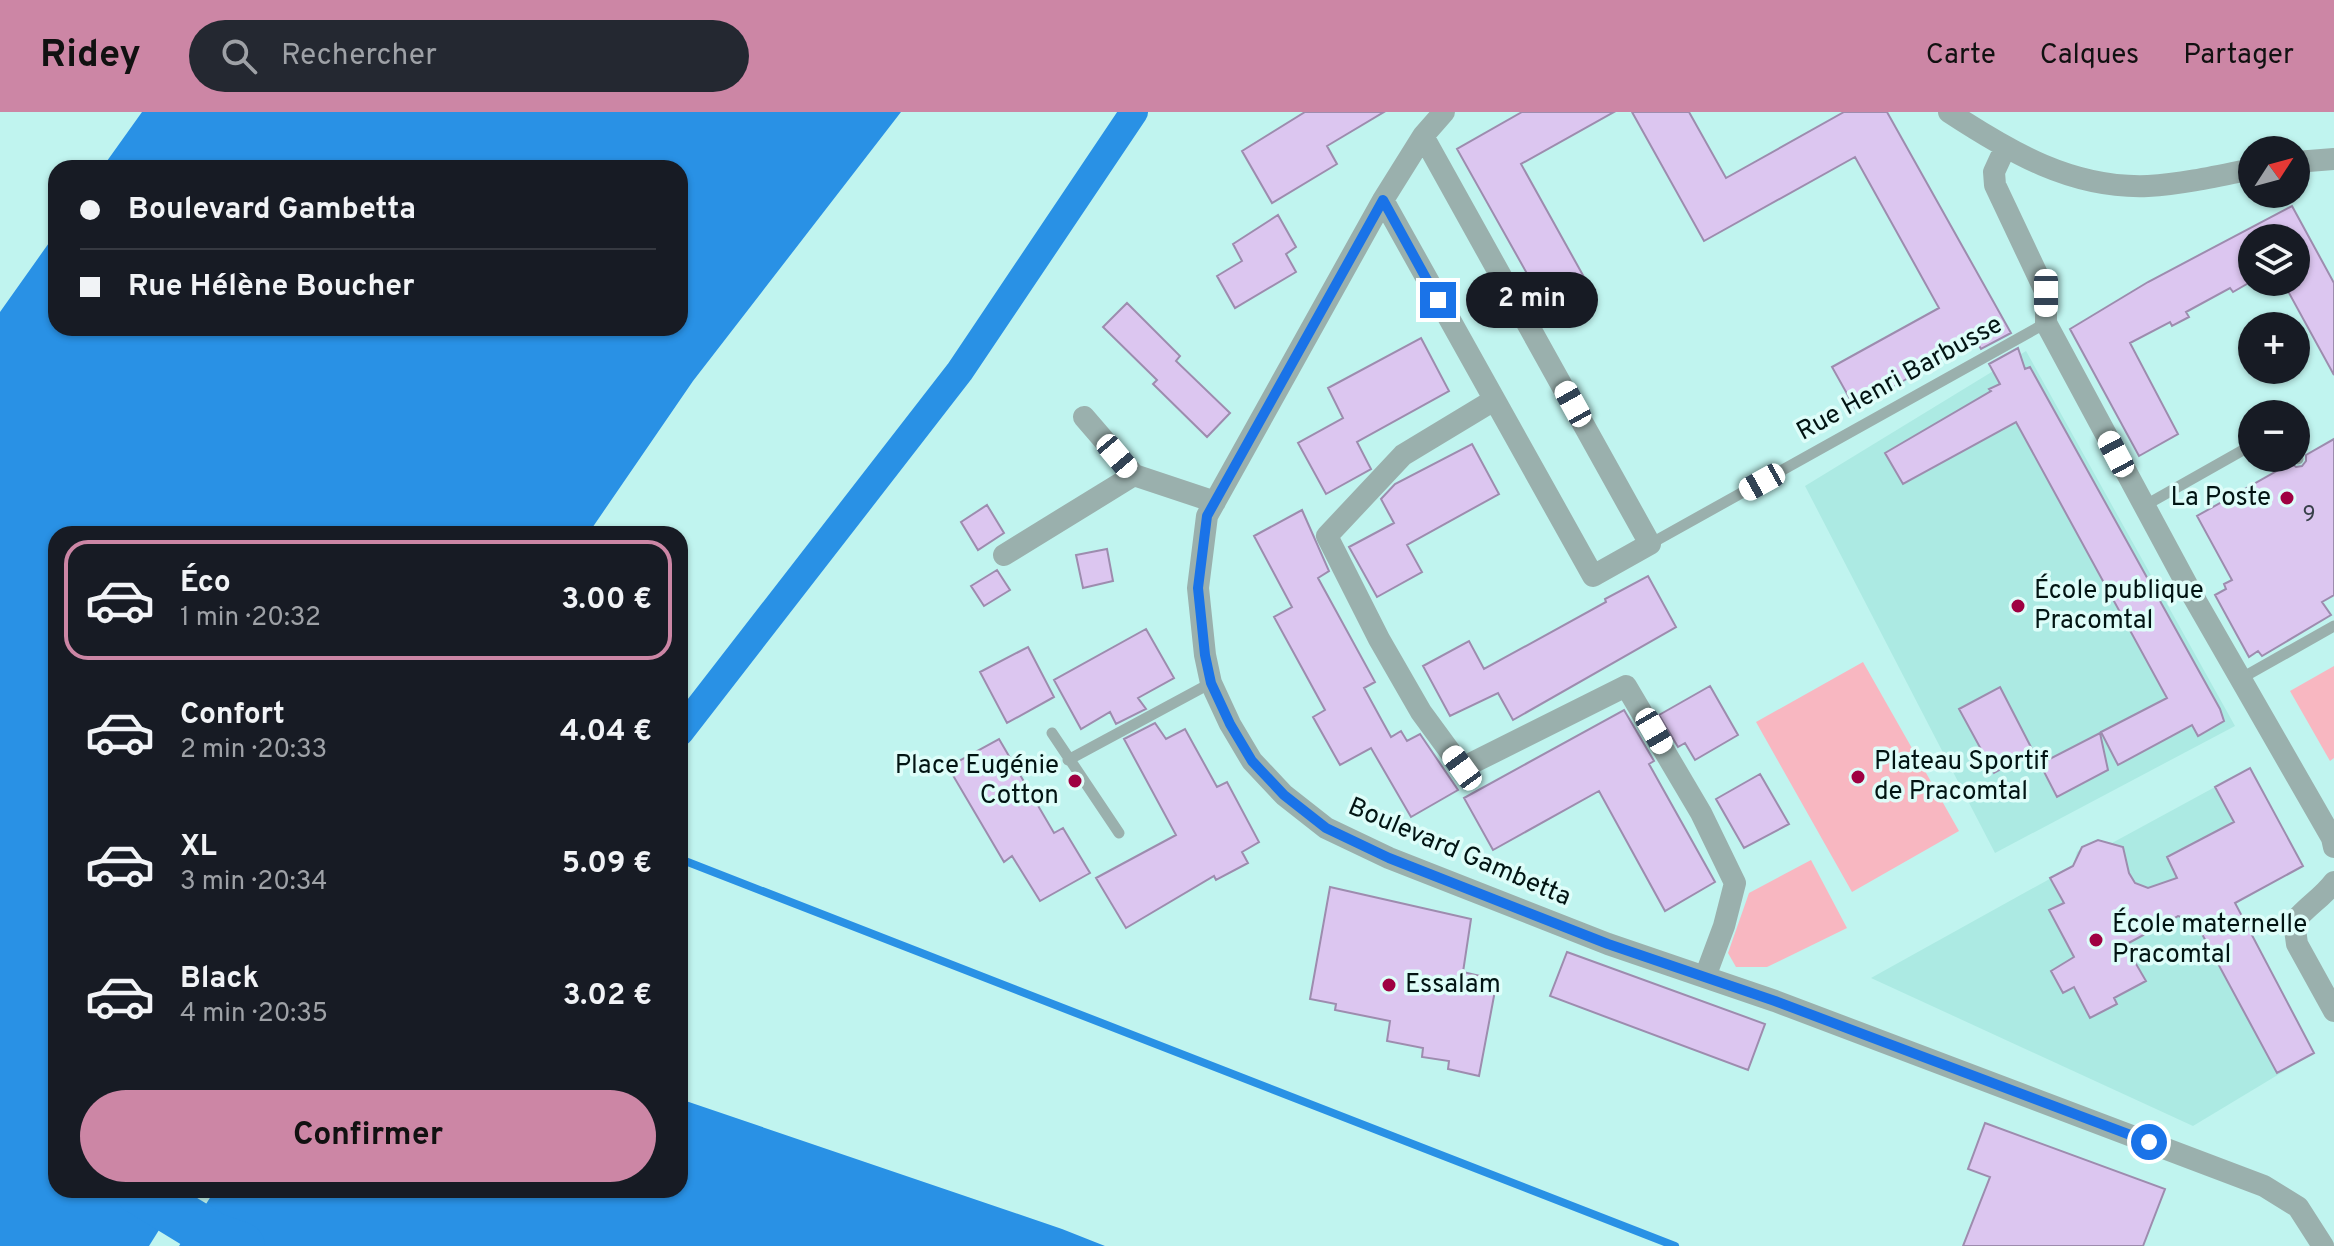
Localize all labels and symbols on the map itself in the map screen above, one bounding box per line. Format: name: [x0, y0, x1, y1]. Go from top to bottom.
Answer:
north arrow: [2238, 136, 2310, 208]
car: [2034, 269, 2058, 317]
callout: 2 min: [1466, 272, 1598, 328]
route end: [1420, 282, 1456, 318]
street label: Rue Henri Barbusse: [1791, 309, 2009, 449]
car: [1551, 377, 1595, 431]
car: [2094, 427, 2138, 481]
car: [1092, 430, 1142, 482]
car: [1735, 460, 1789, 504]
place label: La Poste: [2170, 482, 2271, 515]
marker: La Poste: [2278, 489, 2296, 507]
house number: 9: [2302, 502, 2316, 529]
place label: École publique Pracomtal: [2034, 573, 2204, 638]
marker: École publique Pracomtal: [2009, 597, 2027, 615]
car: [1632, 704, 1676, 758]
car: [1438, 742, 1486, 794]
place label: Plateau Sportif de Pracomtal: [1874, 746, 2049, 809]
place label: Place Eugénie Cotton: [895, 750, 1059, 813]
marker: Plateau Sportif de Pracomtal: [1849, 768, 1867, 786]
marker: Place Eugénie Cotton: [1066, 772, 1084, 790]
street label: Boulevard Gambetta: [1343, 791, 1575, 915]
place label: École maternelle Pracomtal: [2112, 907, 2307, 972]
marker: École maternelle Pracomtal: [2087, 931, 2105, 949]
place label: Essalam: [1405, 969, 1501, 1002]
marker: Essalam: [1380, 976, 1398, 994]
route start: [2131, 1124, 2167, 1160]

